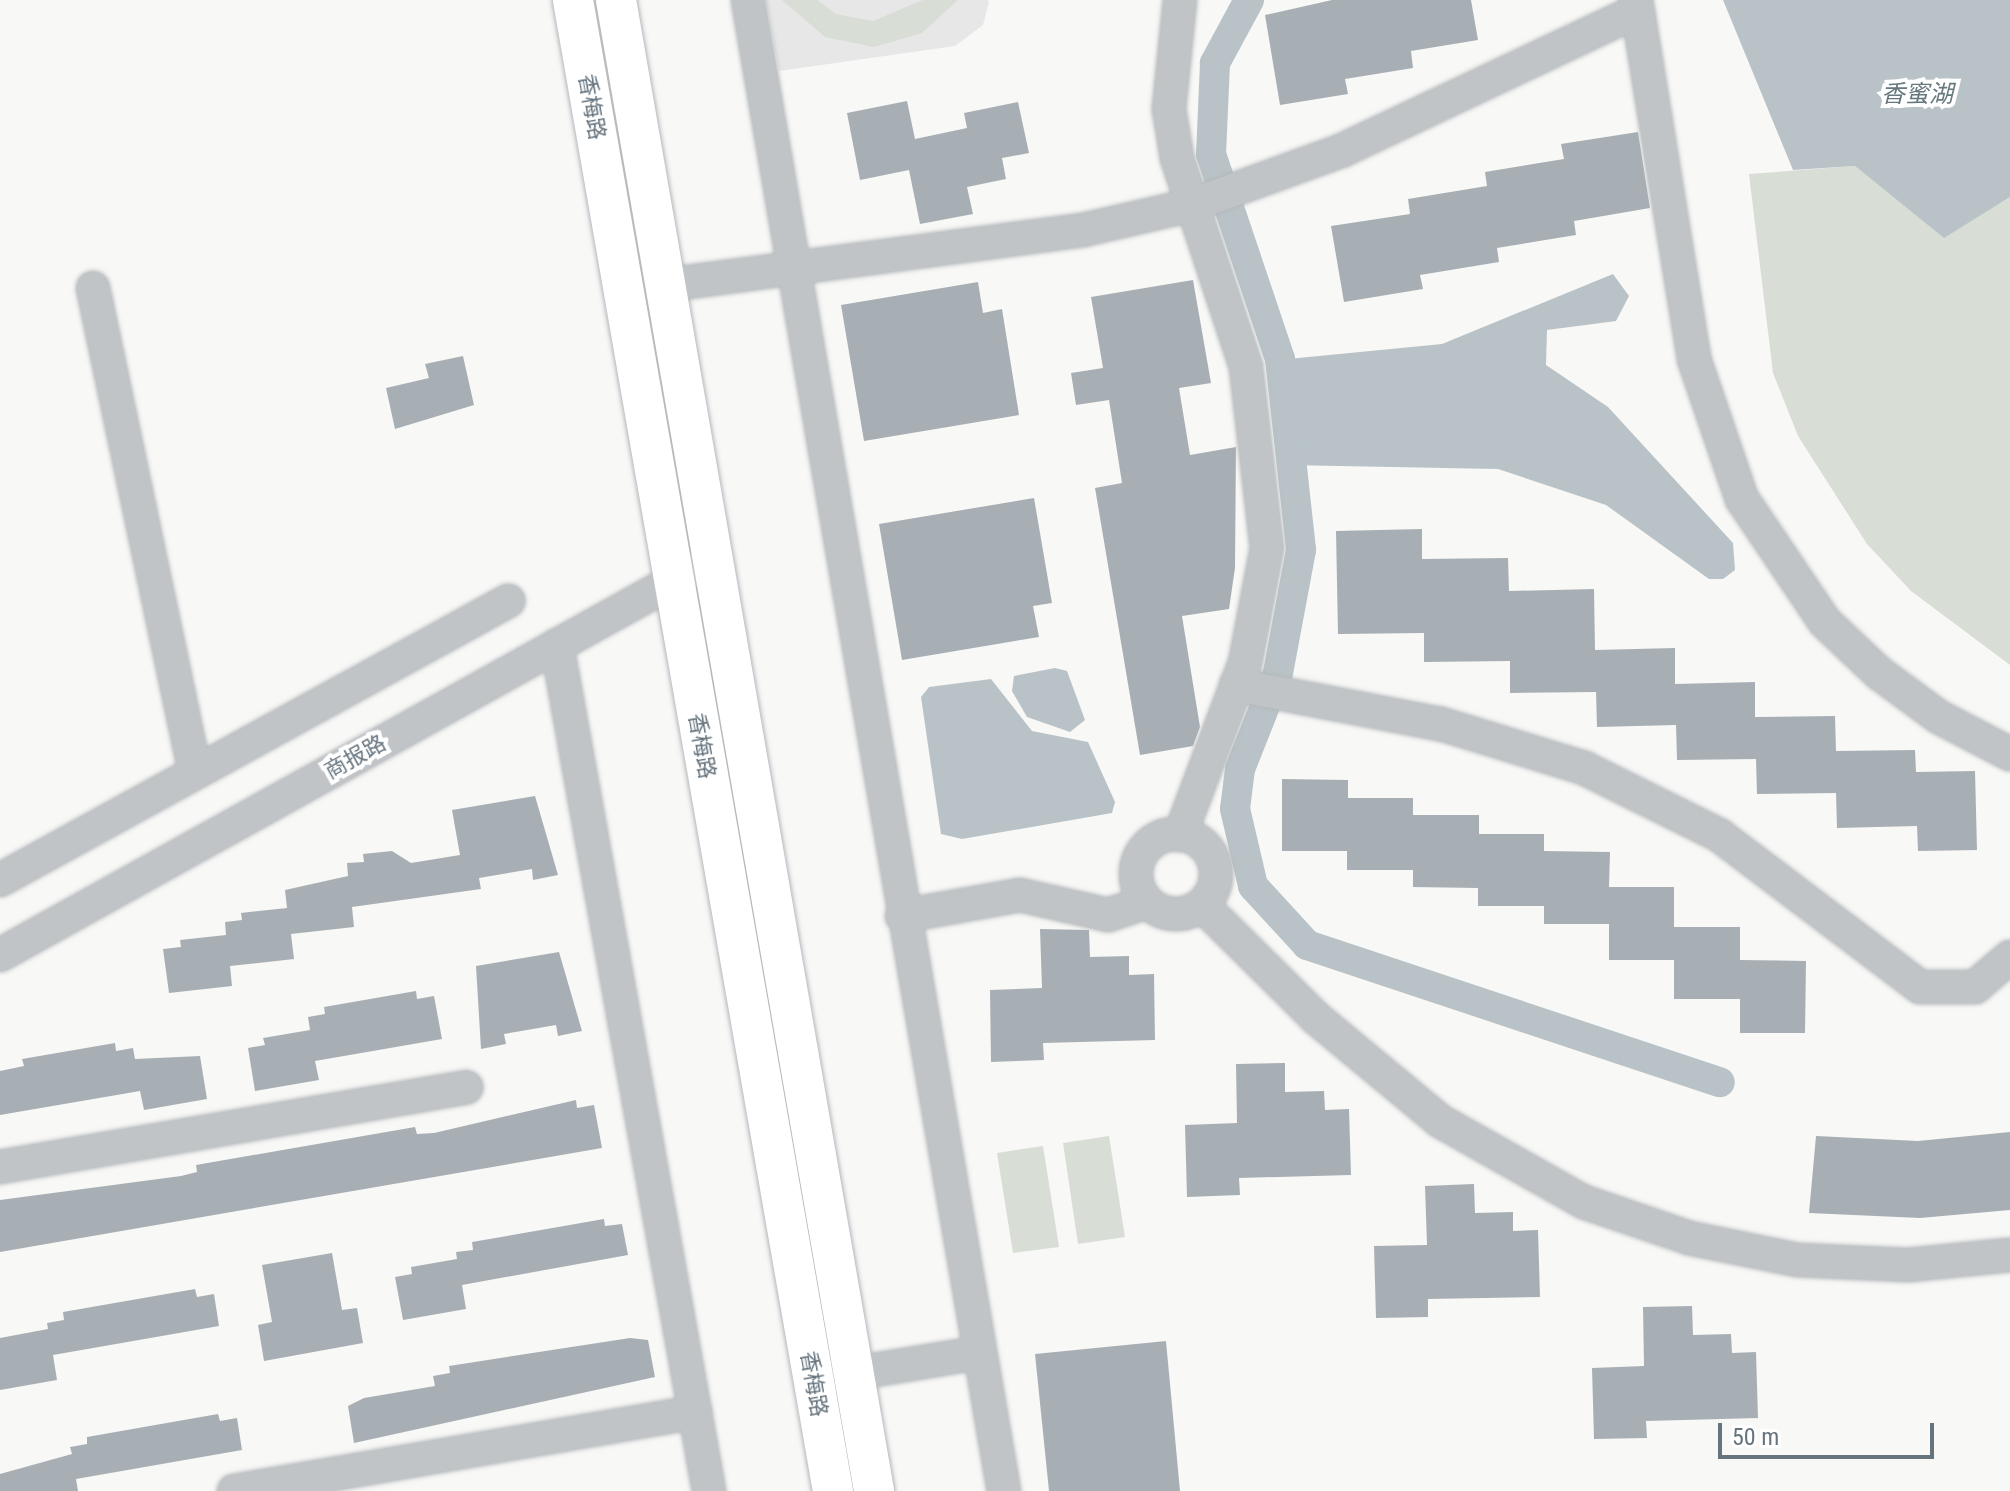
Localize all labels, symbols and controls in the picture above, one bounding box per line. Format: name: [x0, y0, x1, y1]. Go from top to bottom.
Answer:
street label: 香梅路: [573, 72, 611, 142]
water label: 香蜜湖: [1881, 81, 1953, 109]
street label: 香梅路: [683, 711, 721, 781]
street label: 商报路: [320, 729, 390, 785]
street label: 香梅路: [795, 1349, 833, 1419]
scale bar: [1722, 1407, 1938, 1457]
text: 50 m: [1732, 1423, 1779, 1451]

